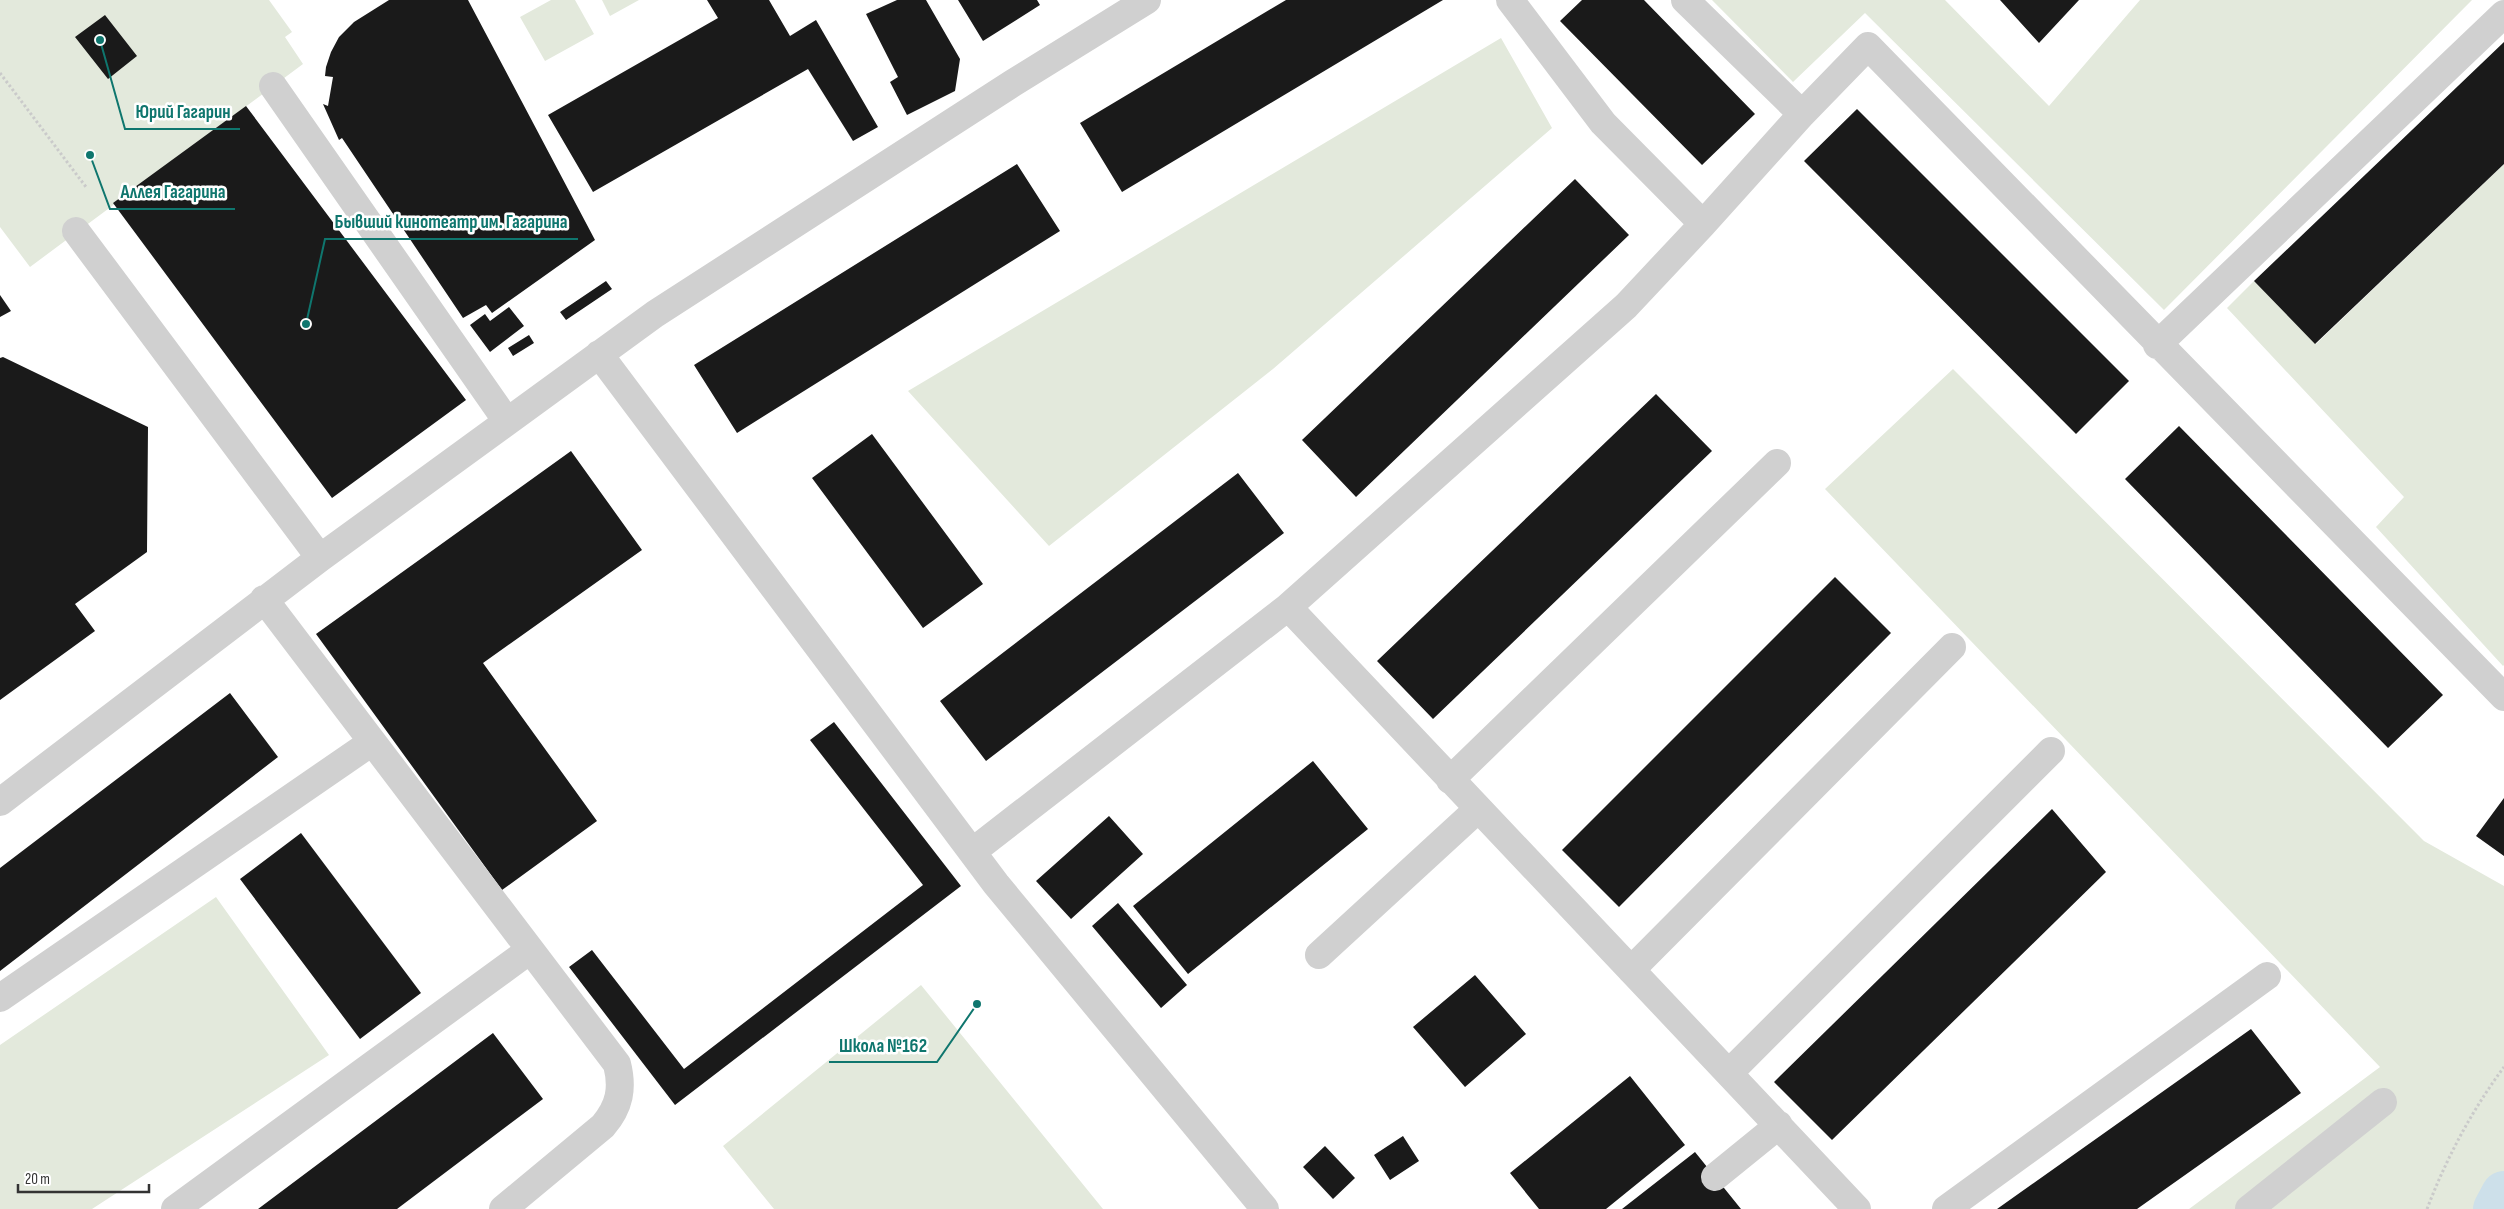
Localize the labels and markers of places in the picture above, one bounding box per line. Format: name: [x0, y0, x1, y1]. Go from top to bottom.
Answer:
callout: Юрий Гагарин: [125, 95, 240, 129]
callout: Аллея Гагарина: [110, 175, 235, 209]
callout: Бывший кинотеатр им. Гагарина: [325, 205, 578, 239]
callout: Школа №162: [829, 1028, 937, 1062]

